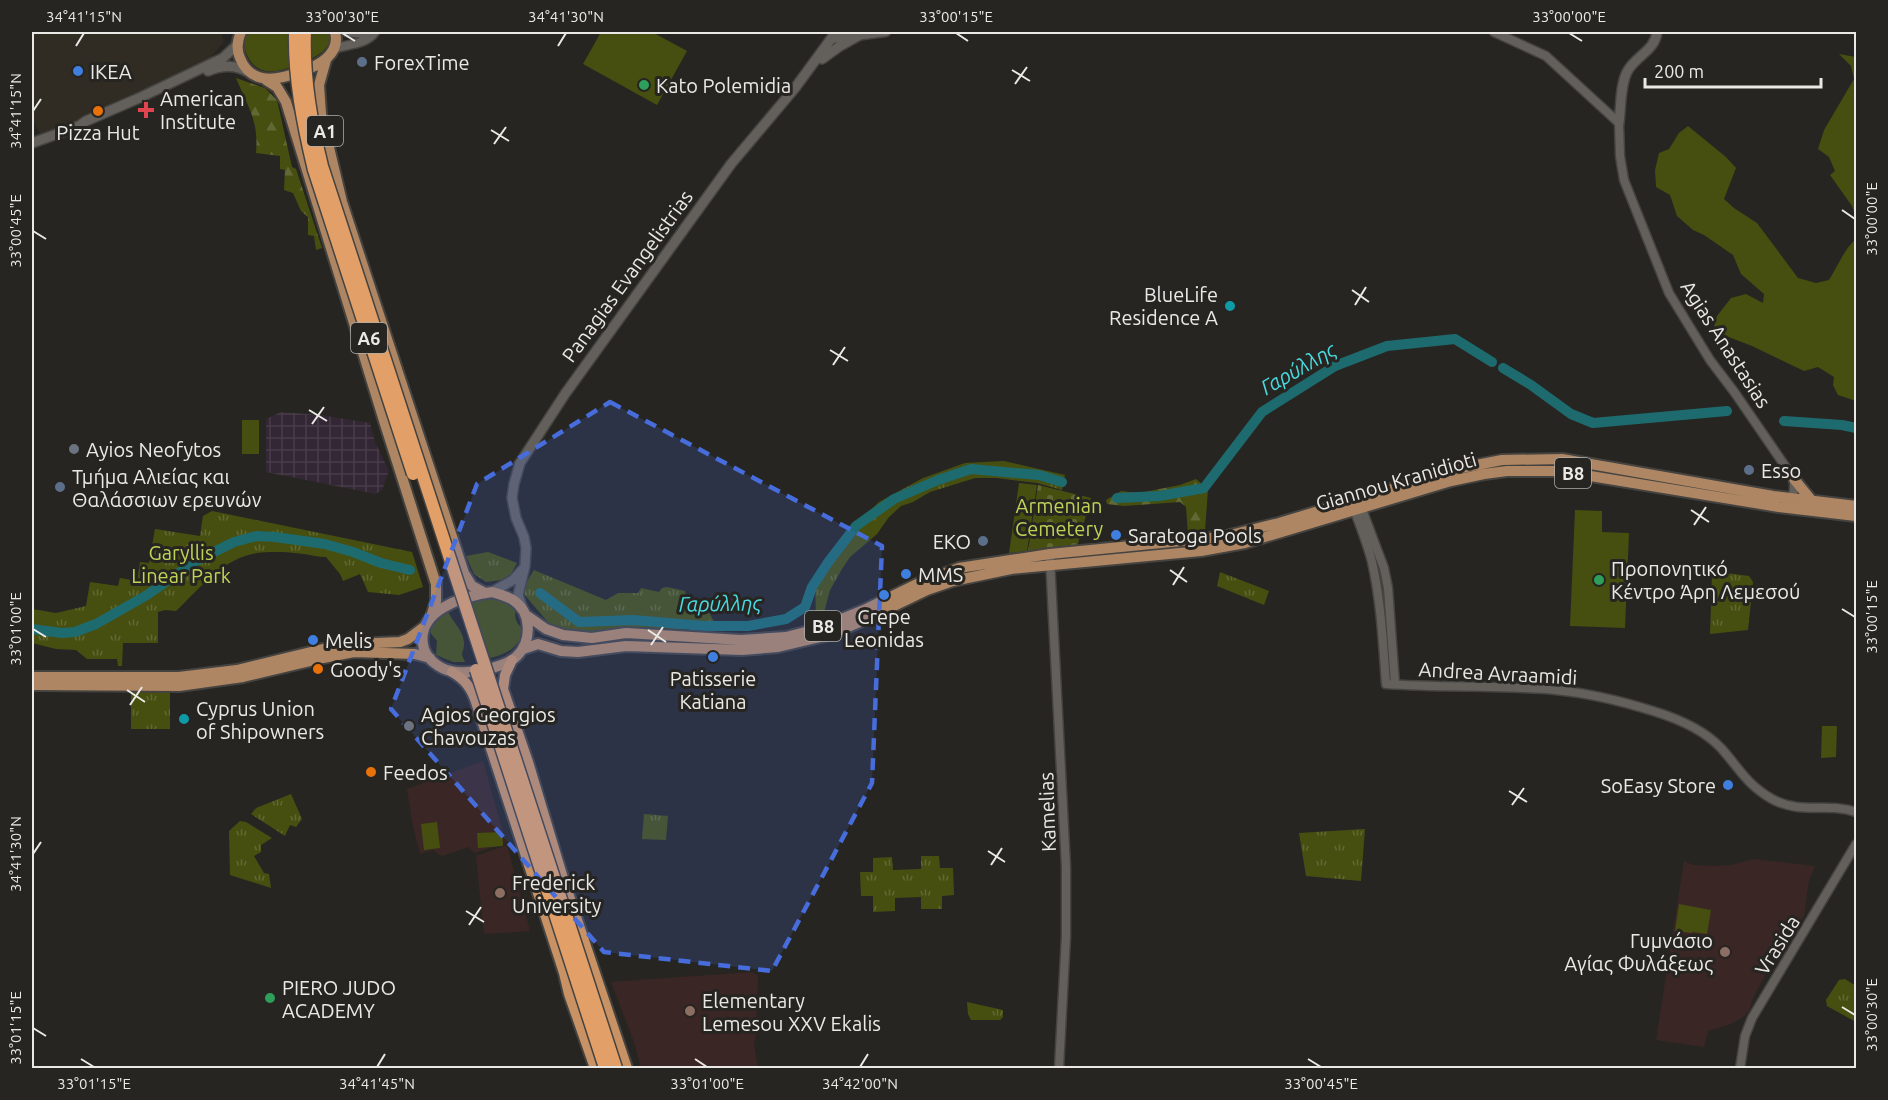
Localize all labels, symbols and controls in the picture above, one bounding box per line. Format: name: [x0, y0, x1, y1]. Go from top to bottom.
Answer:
text: 34°41'15"N: [46, 8, 122, 25]
text: 33°00'30"E: [305, 8, 379, 25]
text: 34°41'30"N: [528, 8, 604, 25]
text: 33°00'15"E: [919, 8, 993, 25]
text: 33°00'00"E: [1532, 8, 1606, 25]
place label: ForexTime: [374, 51, 470, 74]
scale bar: [1645, 51, 1820, 89]
marker: ForexTime: [355, 55, 369, 69]
place label: IKEA: [90, 60, 132, 83]
text: 200 m: [1654, 61, 1704, 81]
marker: IKEA: [71, 64, 85, 78]
text: 34°41'15"N: [7, 73, 24, 149]
place label: Kato Polemidia: [656, 74, 791, 97]
marker: Kato Polemidia: [637, 78, 651, 92]
place label: American Institute: [160, 87, 245, 133]
marker: American Institute: [137, 101, 155, 119]
marker: Pizza Hut: [91, 104, 105, 118]
road number: A1: [307, 116, 343, 146]
place label: Pizza Hut: [56, 121, 140, 144]
text: 33°00'00"E: [1863, 182, 1880, 256]
street label: Panagias Evangelistrias: [557, 186, 697, 366]
text: 33°00'45"E: [7, 194, 24, 268]
street label: Agias Anastasias: [1676, 276, 1776, 412]
place label: BlueLife Residence A: [1109, 283, 1218, 329]
marker: BlueLife Residence A: [1223, 299, 1237, 313]
road number: A6: [351, 323, 387, 353]
water label: Γαρύλλης: [1256, 336, 1341, 399]
place label: Ayios Neofytos: [86, 438, 221, 461]
marker: Ayios Neofytos: [67, 442, 81, 456]
street label: Giannou Kranidioti: [1313, 447, 1479, 515]
road number: B8: [1555, 458, 1591, 488]
place label: Esso: [1761, 459, 1801, 482]
marker: Esso: [1742, 463, 1756, 477]
place label: Τμήμα Αλιείας και Θαλάσσιων ερευνών: [72, 465, 262, 511]
marker: Τμήμα Αλιείας και Θαλάσσιων ερευνών: [53, 480, 67, 494]
park label: Armenian Cemetery: [1015, 494, 1103, 540]
place label: Saratoga Pools: [1128, 524, 1262, 547]
marker: Saratoga Pools: [1109, 528, 1123, 542]
place label: EKO: [933, 530, 971, 553]
marker: EKO: [976, 534, 990, 548]
park label: Garyllis Linear Park: [131, 541, 231, 587]
place label: Προπονητικό Κέντρο Άρη Λεμεσού: [1611, 557, 1800, 603]
place label: MMS: [918, 563, 963, 586]
marker: MMS: [899, 567, 913, 581]
marker: Προπονητικό Κέντρο Άρη Λεμεσού: [1592, 573, 1606, 587]
text: 33°00'15"E: [1863, 580, 1880, 654]
marker: Crepe Leonidas: [877, 588, 891, 602]
water label: Γαρύλλης: [678, 590, 763, 616]
text: 33°01'00"E: [7, 592, 24, 666]
place label: Crepe Leonidas: [844, 605, 924, 651]
road number: B8: [805, 611, 841, 641]
place label: Melis: [325, 629, 372, 652]
marker: Melis: [306, 633, 320, 647]
marker: Patisserie Katiana: [706, 650, 720, 664]
street label: Andrea Avraamidi: [1418, 657, 1578, 689]
place label: Goody's: [330, 658, 402, 681]
marker: Goody's: [311, 662, 325, 676]
place label: Patisserie Katiana: [670, 667, 756, 713]
place label: Cyprus Union of Shipowners: [196, 697, 324, 743]
place label: Agios Georgios Chavouzas: [421, 703, 556, 749]
marker: Cyprus Union of Shipowners: [177, 712, 191, 726]
marker: Agios Georgios Chavouzas: [402, 719, 416, 733]
place label: Feedos: [383, 761, 448, 784]
marker: Feedos: [364, 765, 378, 779]
street label: Kamelias: [1034, 772, 1060, 852]
place label: SoEasy Store: [1601, 774, 1716, 797]
marker: SoEasy Store: [1721, 778, 1735, 792]
text: 34°41'30"N: [7, 816, 24, 892]
place label: Frederick University: [512, 871, 602, 917]
marker: Frederick University: [493, 886, 507, 900]
street label: Vrasida: [1750, 911, 1804, 979]
place label: Γυμνάσιο Αγίας Φυλάξεως: [1564, 929, 1713, 976]
marker: Γυμνάσιο Αγίας Φυλάξεως: [1718, 945, 1732, 959]
place label: PIERO JUDO ACADEMY: [282, 976, 396, 1022]
text: 33°00'30"E: [1863, 978, 1880, 1052]
place label: Elementary Lemesou XXV Ekalis: [702, 989, 881, 1035]
text: 33°01'15"E: [7, 991, 24, 1065]
marker: PIERO JUDO ACADEMY: [263, 991, 277, 1005]
marker: Elementary Lemesou XXV Ekalis: [683, 1004, 697, 1018]
text: 33°01'15"E: [57, 1075, 131, 1092]
text: 34°41'45"N: [339, 1075, 415, 1092]
text: 33°01'00"E: [670, 1075, 744, 1092]
text: 34°42'00"N: [822, 1075, 898, 1092]
text: 33°00'45"E: [1284, 1075, 1358, 1092]

